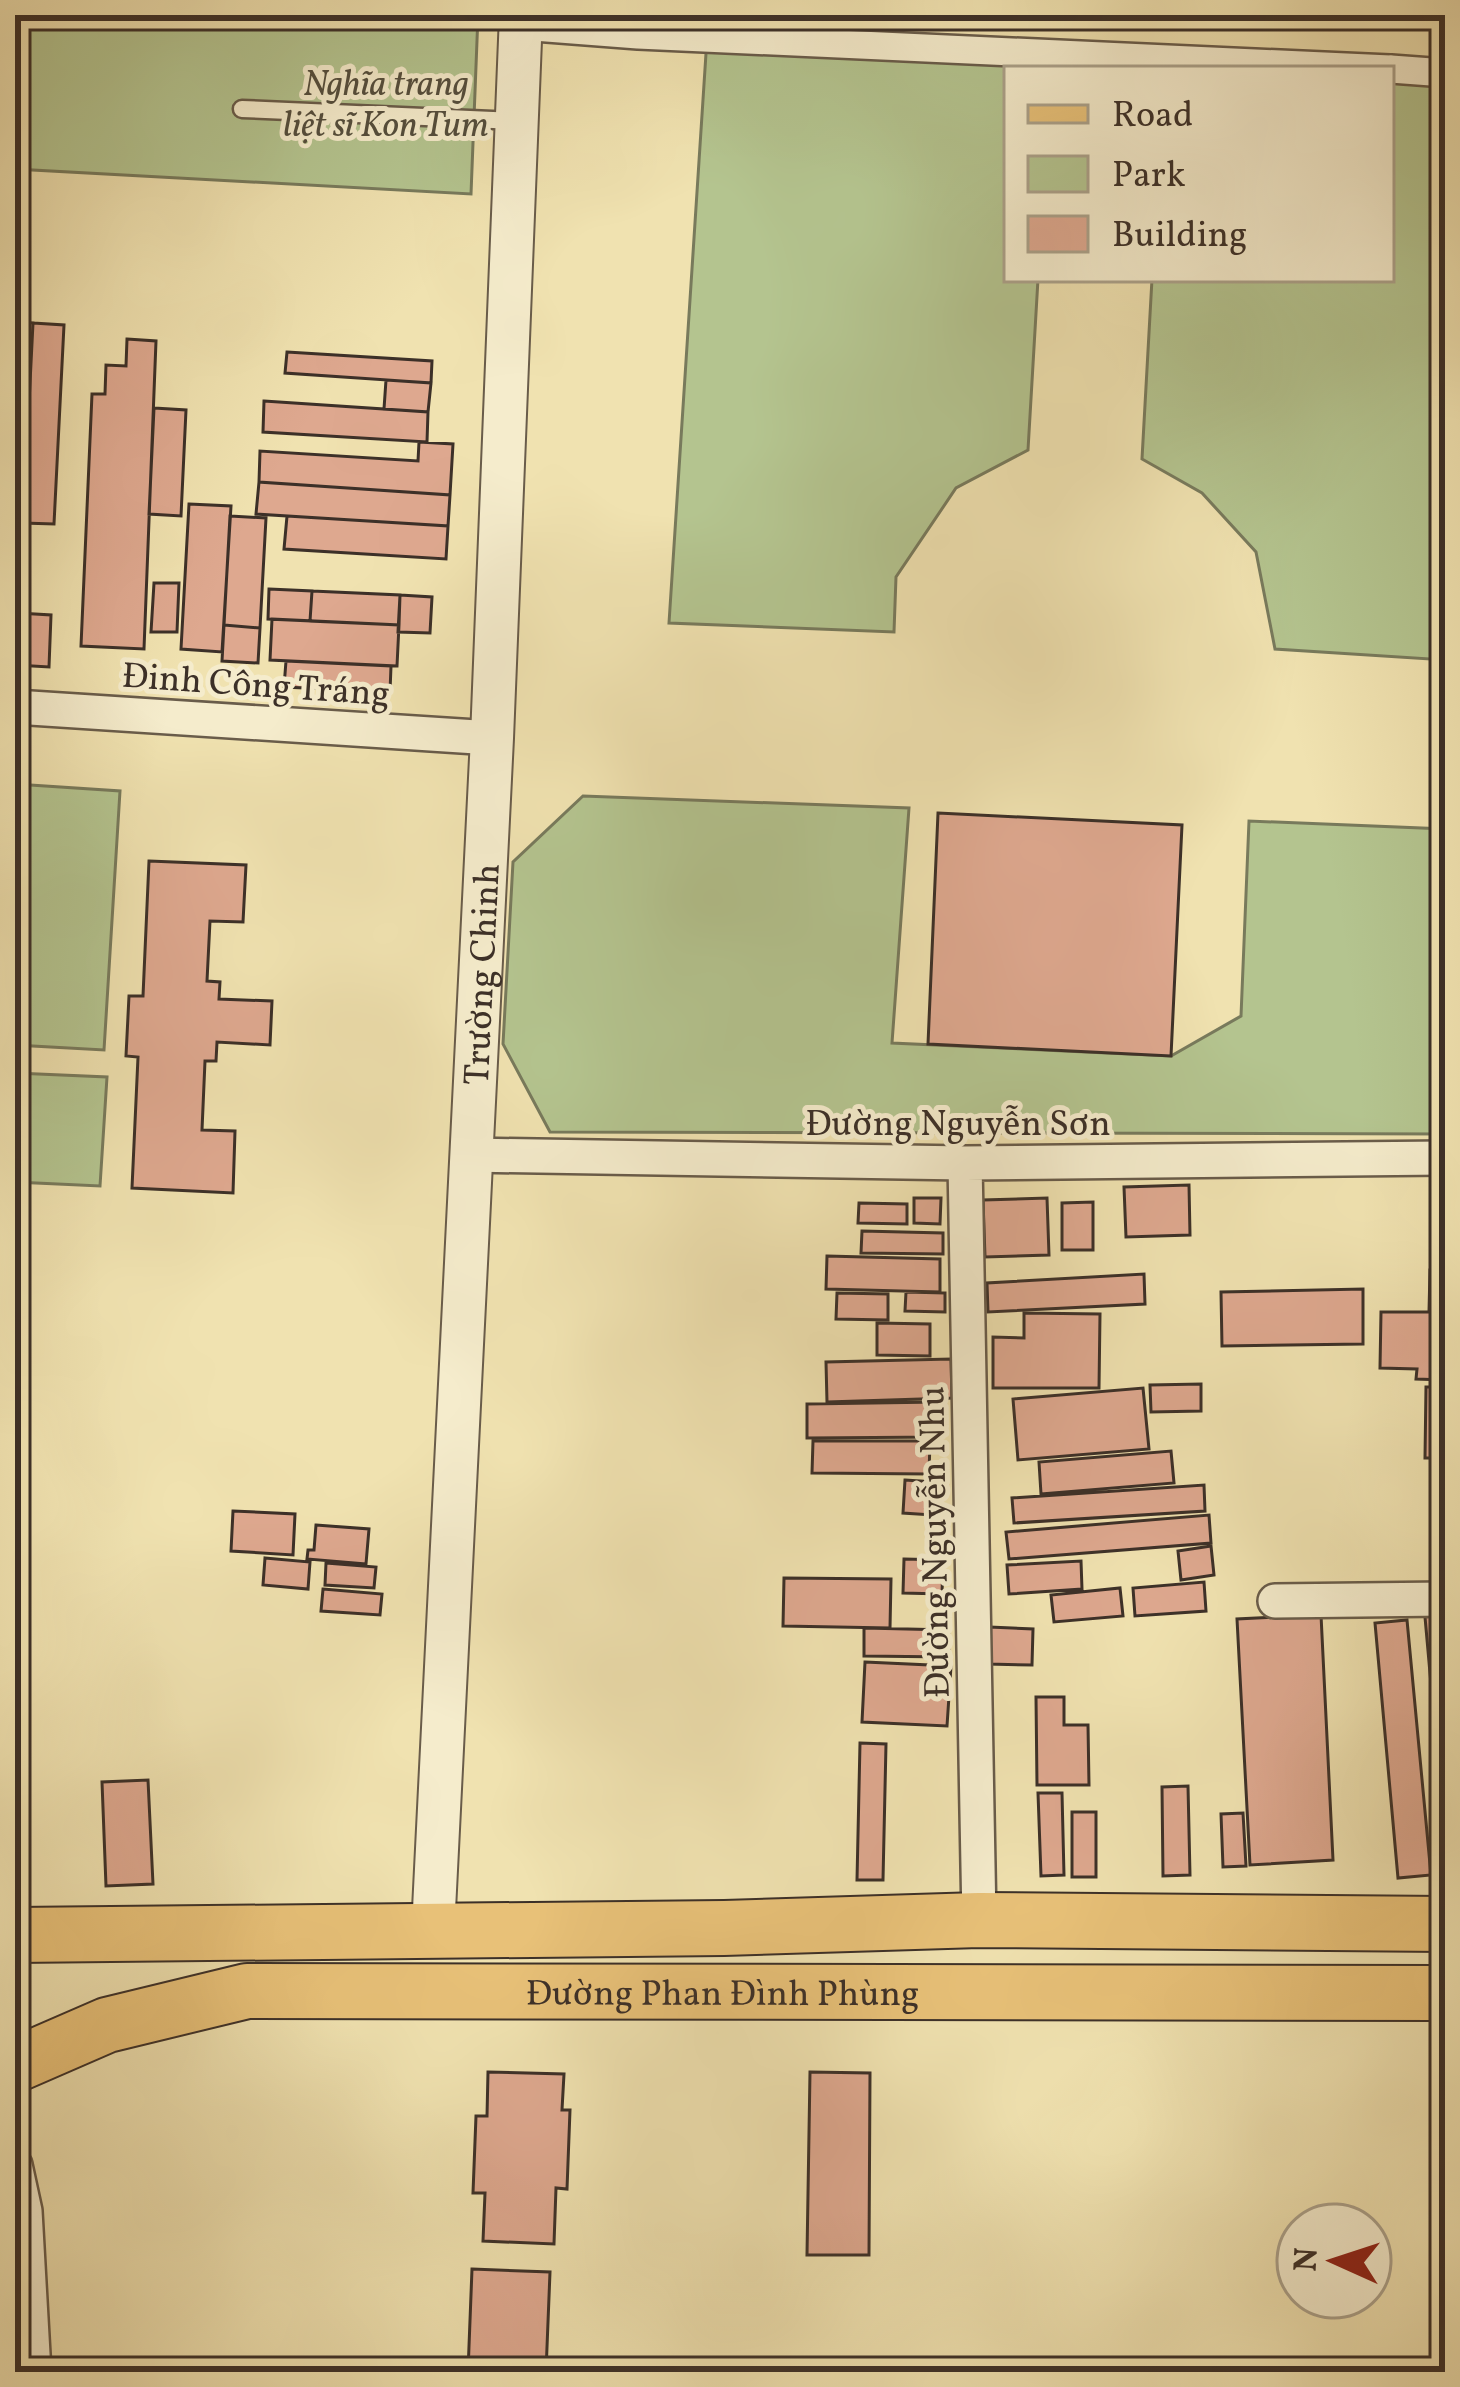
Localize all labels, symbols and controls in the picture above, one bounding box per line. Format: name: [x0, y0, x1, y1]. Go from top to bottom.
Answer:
park label: Nghĩa trang liệt sĩ Kon Tum: [283, 61, 489, 152]
legend: [1004, 66, 1394, 282]
text: Road: [1112, 92, 1193, 142]
text: Park: [1112, 152, 1186, 202]
text: Building: [1112, 212, 1247, 262]
street label: Đinh Công Tráng: [120, 653, 391, 721]
street label: Trường Chinh: [454, 862, 515, 1086]
street label: Đường Nguyễn Sơn: [805, 1101, 1111, 1151]
street label: Đường Nguyễn Nhu: [909, 1385, 965, 1698]
street label: Đường Phan Đình Phùng: [526, 1970, 919, 2021]
north arrow: [1274, 2201, 1394, 2321]
text: N: [1284, 2246, 1332, 2273]

